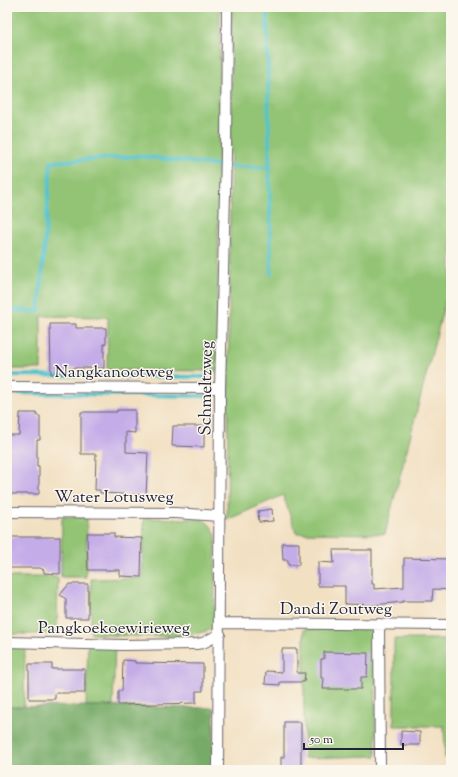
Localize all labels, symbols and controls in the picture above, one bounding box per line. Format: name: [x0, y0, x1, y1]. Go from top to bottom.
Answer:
street label: Schmeltzweg: [194, 340, 220, 436]
street label: Nangkanootweg: [54, 361, 174, 385]
street label: Water Lotusweg: [54, 486, 174, 510]
street label: Dandi Zoutweg: [280, 598, 392, 622]
street label: Pangkoekoewirieweg: [38, 617, 190, 641]
scale bar: [304, 725, 403, 751]
text: 50 m: [309, 731, 333, 749]

